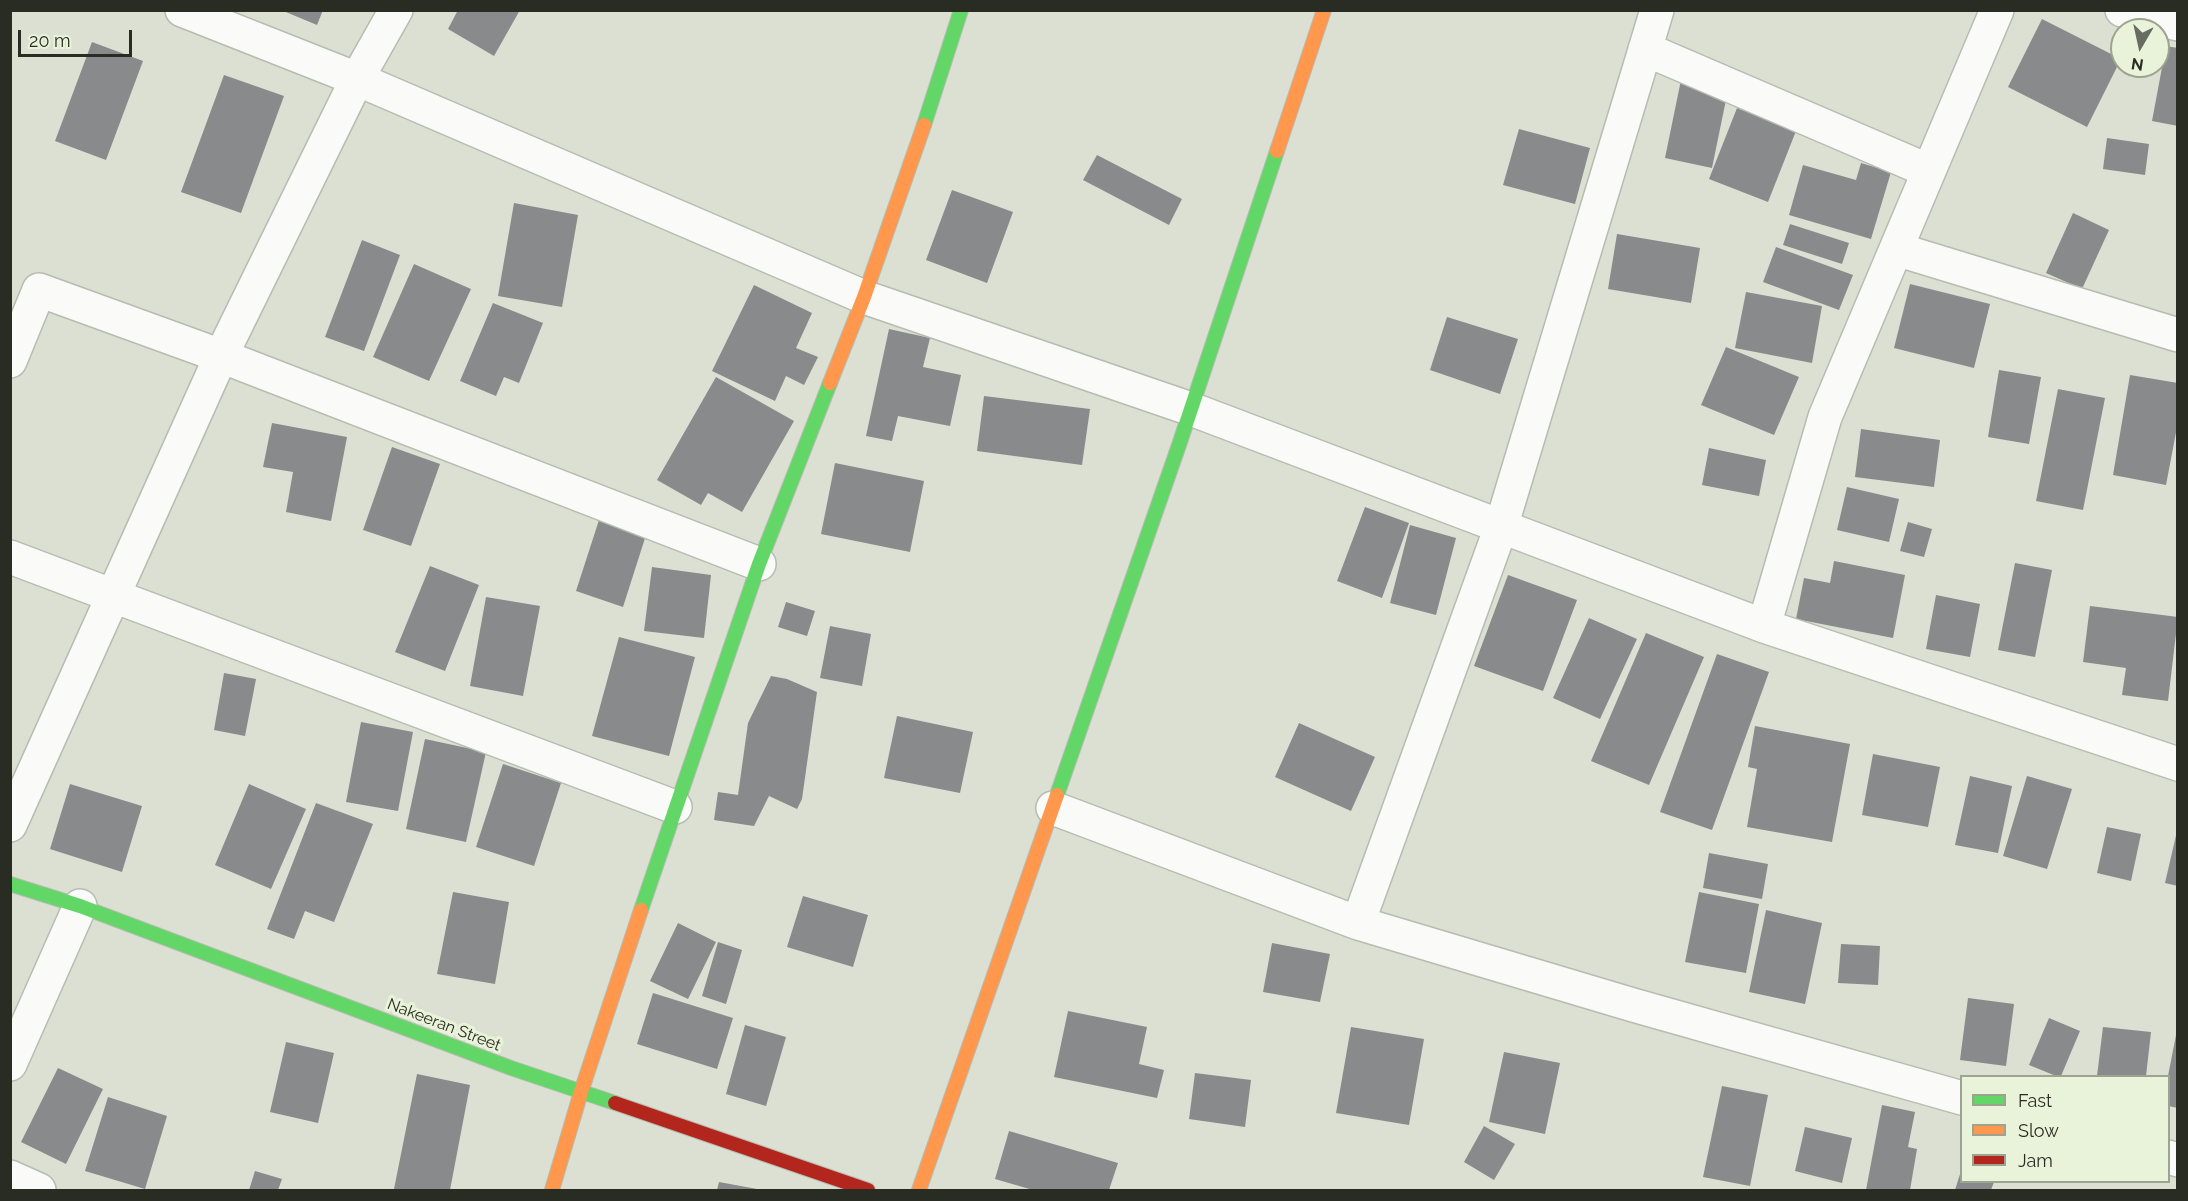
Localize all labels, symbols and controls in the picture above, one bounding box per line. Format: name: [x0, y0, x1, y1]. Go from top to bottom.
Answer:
scale bar: [21, 18, 135, 56]
north arrow: [2110, 18, 2170, 78]
text: 20 m: [29, 30, 71, 51]
text: N: [2130, 54, 2145, 75]
street label: Nakeeran Street: [385, 995, 503, 1055]
legend: [1960, 1075, 2170, 1183]
text: Fast: [2018, 1090, 2052, 1111]
text: Slow: [2018, 1120, 2059, 1141]
text: Jam: [2018, 1150, 2053, 1171]

